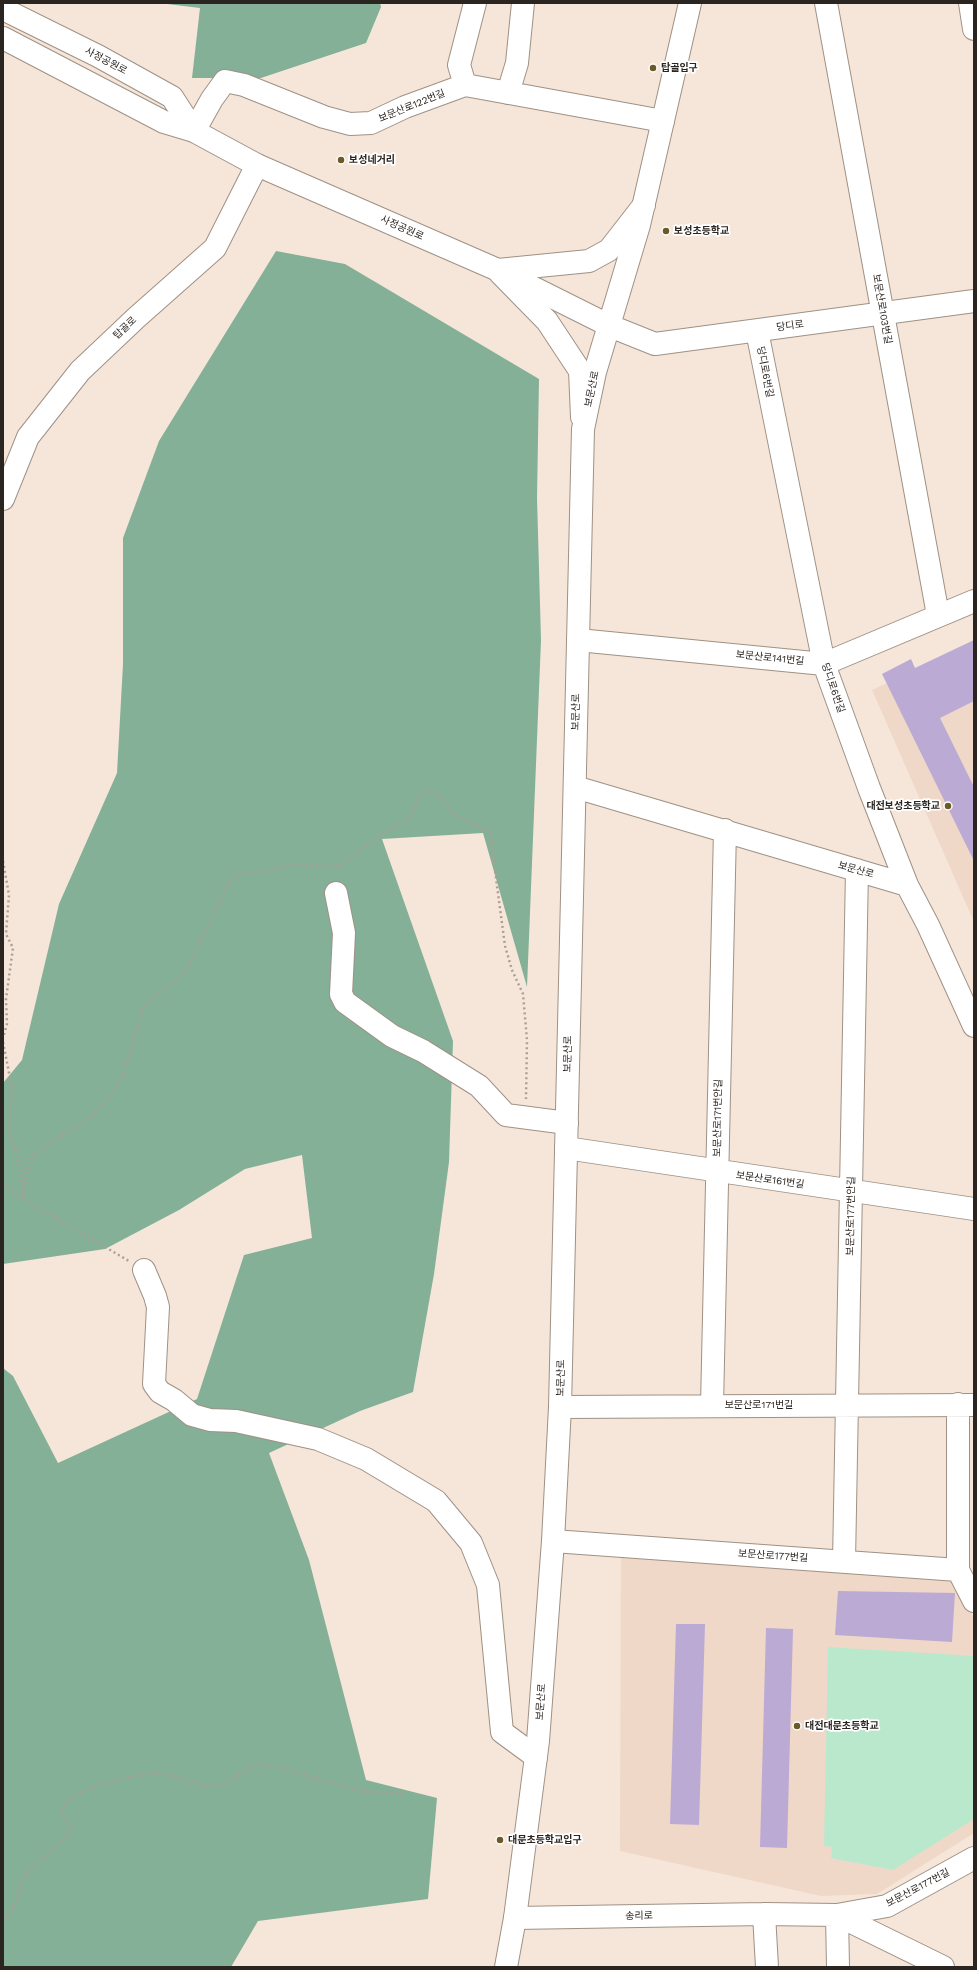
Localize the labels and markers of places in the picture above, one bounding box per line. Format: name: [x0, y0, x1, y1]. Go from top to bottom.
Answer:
place label: 탑골입구: [661, 62, 698, 74]
marker: 탑골입구: [648, 63, 658, 73]
place label: 보성네거리: [349, 154, 395, 166]
marker: 보성네거리: [336, 155, 346, 165]
place label: 보성초등학교: [674, 225, 729, 237]
marker: 보성초등학교: [661, 226, 671, 236]
place label: 대전보성초등학교: [866, 800, 940, 812]
marker: 대전보성초등학교: [943, 801, 953, 811]
place label: 대전대문초등학교: [805, 1720, 879, 1732]
marker: 대전대문초등학교: [792, 1721, 802, 1731]
place label: 대문초등학교입구: [508, 1834, 582, 1846]
marker: 대문초등학교입구: [495, 1835, 505, 1845]

